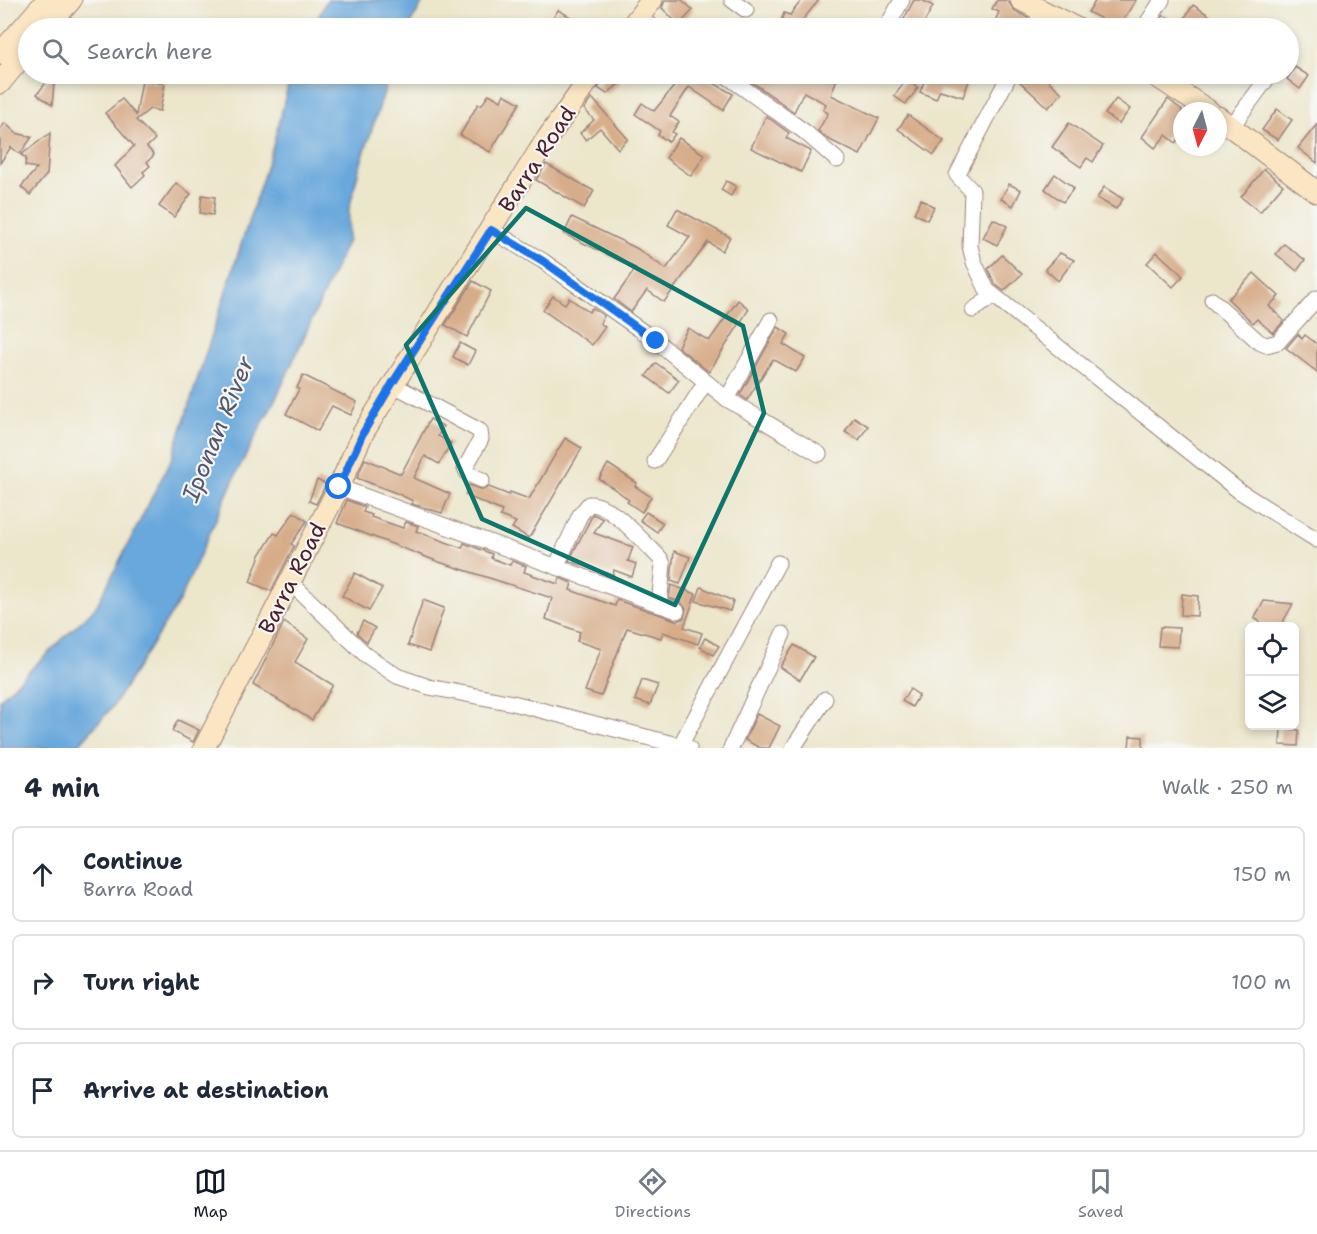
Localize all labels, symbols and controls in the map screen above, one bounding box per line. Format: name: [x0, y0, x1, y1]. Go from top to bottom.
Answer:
search box: [18, 18, 1299, 84]
icon: search: [39, 35, 72, 68]
text: Search here: [87, 37, 213, 66]
street label: Barra Road: [492, 100, 582, 218]
north arrow: [1173, 102, 1227, 156]
route end: [642, 327, 668, 353]
water label: Iponan River: [174, 351, 262, 507]
route start: [325, 473, 351, 499]
street label: Barra Road: [252, 517, 332, 639]
map controls: [1245, 622, 1299, 730]
button: locate: [1245, 622, 1299, 676]
button: layers: [1245, 676, 1299, 730]
text: 4 min: [24, 770, 100, 805]
text: Walk · 250 m: [1162, 774, 1293, 800]
text: Continue: [83, 847, 183, 876]
icon: ahead: [26, 858, 59, 891]
text: 150 m: [1233, 861, 1291, 887]
text: Barra Road: [83, 876, 193, 902]
icon: right: [26, 966, 59, 999]
text: Turn right: [83, 968, 200, 997]
text: 100 m: [1231, 969, 1291, 995]
icon: arrive: [26, 1074, 59, 1107]
text: Arrive at destination: [83, 1076, 329, 1105]
tab: Map: [194, 1165, 228, 1222]
tab: Directions: [615, 1165, 691, 1222]
tab: Saved: [1078, 1165, 1124, 1222]

